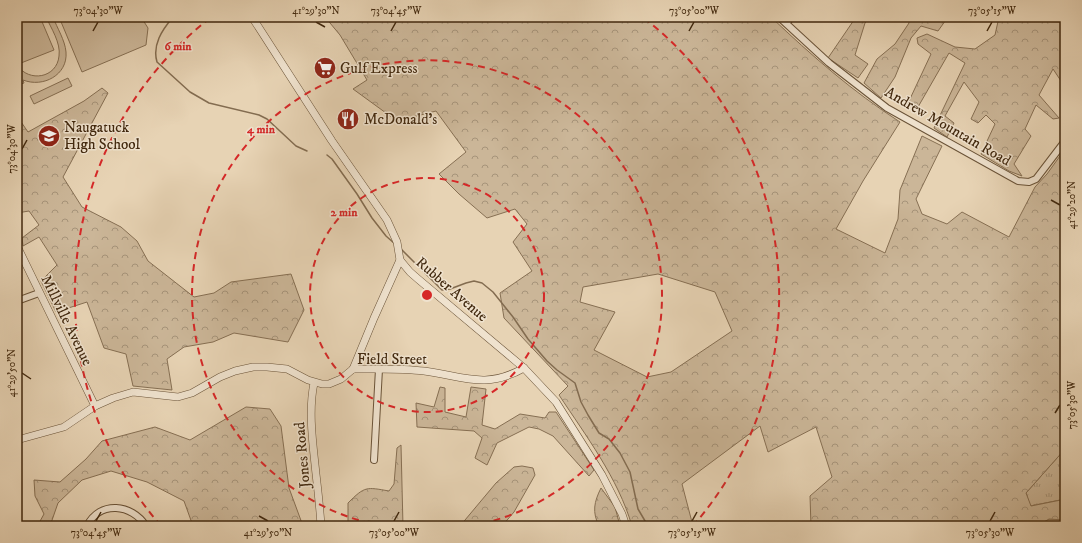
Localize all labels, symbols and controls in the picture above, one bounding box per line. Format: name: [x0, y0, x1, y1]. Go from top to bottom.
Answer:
text: 73°04'30"W: [73, 5, 123, 17]
text: 41°29'30"N: [292, 5, 340, 17]
text: 73°04'45"W: [371, 5, 422, 17]
text: 73°05'00"W: [669, 5, 720, 17]
text: 73°05'15"W: [968, 5, 1017, 17]
text: 6 min: [164, 39, 192, 54]
supermarket icon: Gulf Express: [312, 55, 338, 81]
place label: Gulf Express: [340, 59, 418, 78]
street label: Andrew Mountain Road: [881, 83, 1015, 171]
restaurant icon: McDonald's: [335, 106, 361, 132]
place label: McDonald's: [364, 110, 437, 129]
place label: Naugatuck High School: [64, 118, 141, 154]
text: 4 min: [246, 122, 276, 137]
school or university icon: Naugatuck High School: [36, 123, 62, 149]
text: 73°04'30"W: [6, 124, 18, 174]
text: 41°29'20"N: [1066, 181, 1078, 229]
text: 2 min: [331, 205, 358, 220]
street label: Rubber Avenue: [412, 253, 492, 326]
street label: Millville Avenue: [36, 272, 97, 369]
centre of rings: [420, 288, 434, 302]
text: 41°29'50"N: [6, 349, 18, 397]
street label: Field Street: [357, 350, 427, 369]
text: 73°05'30"W: [1066, 380, 1078, 429]
street label: Jones Road: [290, 421, 315, 491]
text: 73°04'45"W: [71, 527, 122, 539]
text: 41°29'50"N: [244, 527, 292, 539]
text: 73°05'00"W: [369, 527, 420, 539]
text: 73°05'15"W: [668, 527, 717, 539]
text: 73°05'30"W: [966, 527, 1015, 539]

